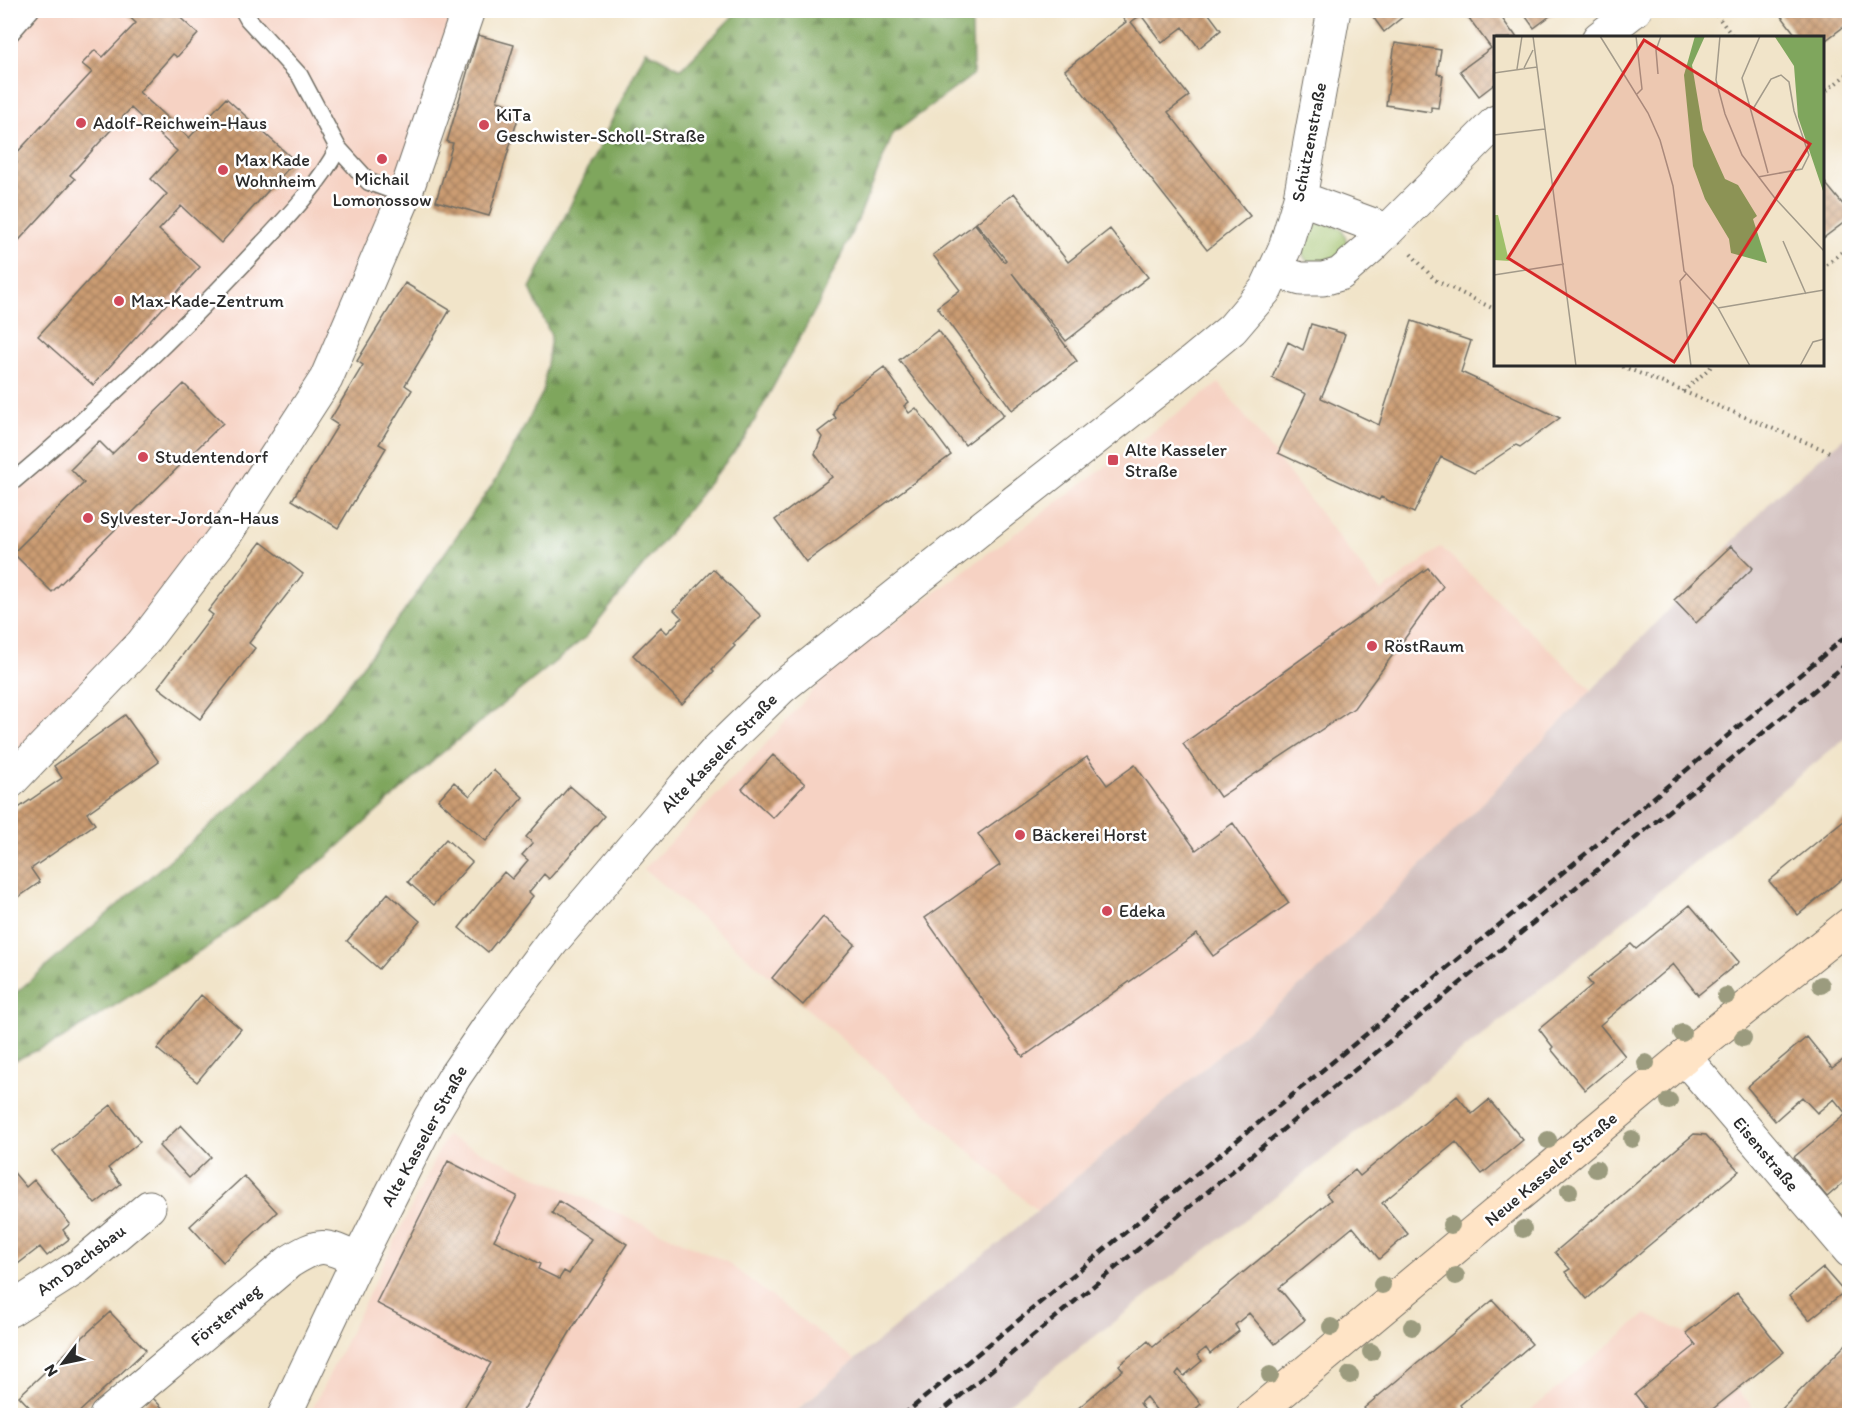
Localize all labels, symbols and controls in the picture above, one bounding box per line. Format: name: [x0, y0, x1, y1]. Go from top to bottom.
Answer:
inset map: [1494, 36, 1824, 366]
street label: Schützenstraße: [1287, 80, 1331, 204]
place label: KiTa Geschwister-Scholl-Straße: [496, 104, 705, 147]
place label: Adolf-Reichwein-Haus: [93, 112, 267, 134]
marker: Adolf-Reichwein-Haus: [74, 116, 88, 130]
marker: KiTa Geschwister-Scholl-Straße: [477, 118, 491, 132]
place label: Max Kade Wohnheim: [235, 149, 316, 192]
marker: Michail Lomonossow: [375, 152, 389, 166]
marker: Max Kade Wohnheim: [216, 163, 230, 177]
place label: Michail Lomonossow: [333, 168, 431, 211]
place label: Max-Kade-Zentrum: [131, 290, 284, 312]
marker: Max-Kade-Zentrum: [112, 294, 126, 308]
place label: Alte Kasseler Straße: [1125, 439, 1228, 482]
place label: Studentendorf: [155, 446, 268, 468]
marker: Studentendorf: [136, 450, 150, 464]
marker: Alte Kasseler Straße: [1106, 453, 1120, 467]
place label: Sylvester-Jordan-Haus: [100, 507, 279, 529]
marker: Sylvester-Jordan-Haus: [81, 511, 95, 525]
place label: RöstRaum: [1384, 635, 1464, 657]
marker: RöstRaum: [1365, 639, 1379, 653]
street label: Alte Kasseler Straße: [656, 688, 782, 818]
place label: Bäckerei Horst: [1032, 824, 1147, 846]
marker: Bäckerei Horst: [1013, 828, 1027, 842]
place label: Edeka: [1119, 900, 1166, 922]
marker: Edeka: [1100, 904, 1114, 918]
street label: Alte Kasseler Straße: [376, 1061, 472, 1211]
street label: Neue Kasseler Straße: [1480, 1107, 1622, 1231]
street label: Eisenstraße: [1728, 1112, 1804, 1196]
street label: Am Dachsbau: [32, 1219, 130, 1301]
street label: Försterweg: [186, 1279, 266, 1351]
north arrow: [33, 1333, 93, 1393]
text: N: [40, 1361, 62, 1380]

